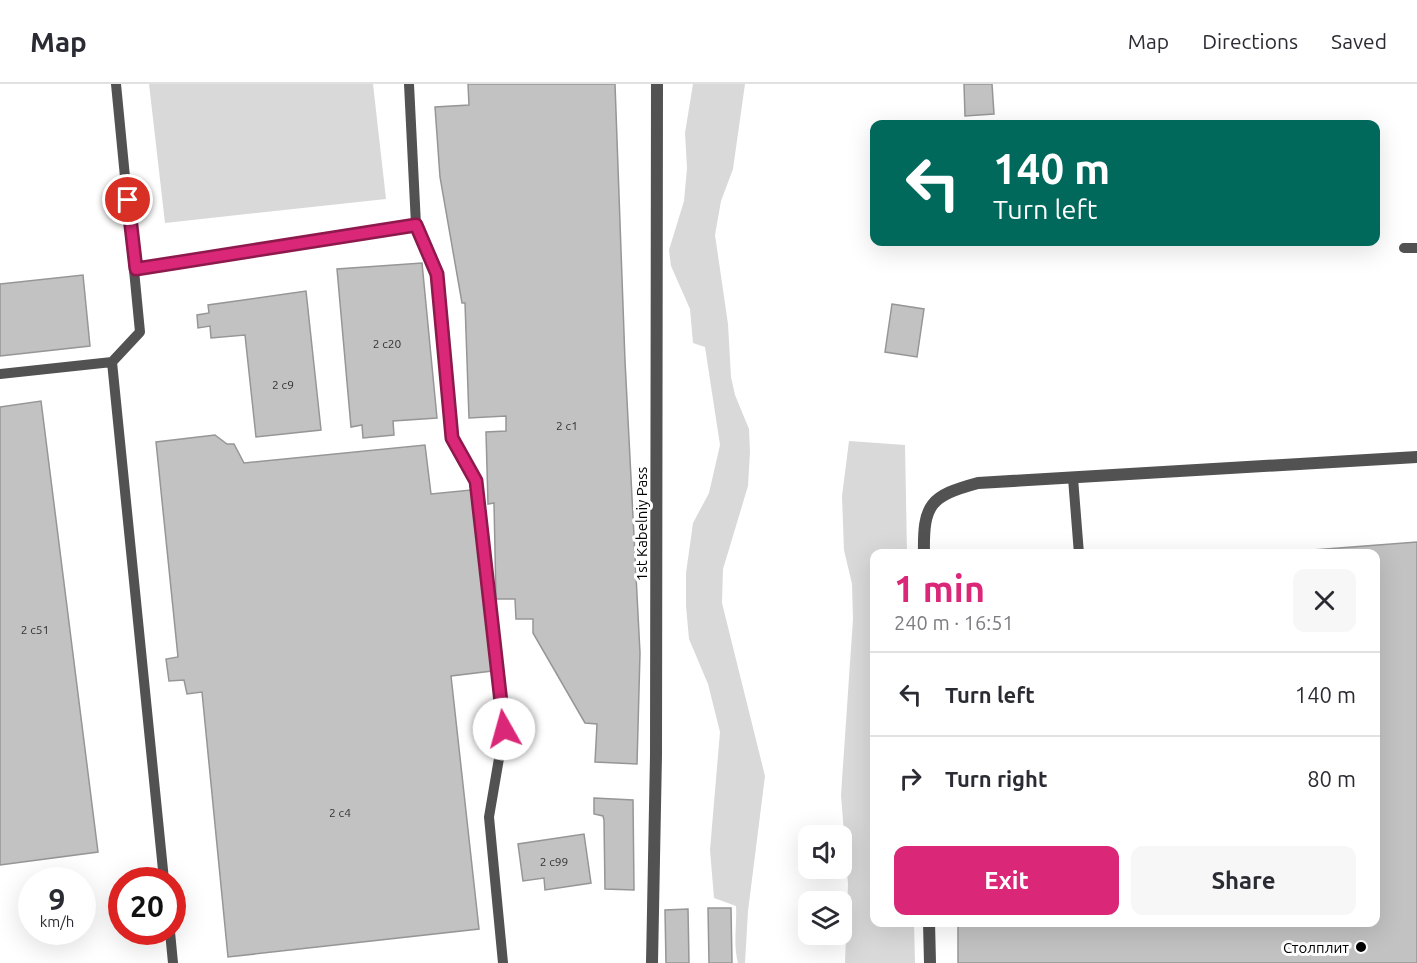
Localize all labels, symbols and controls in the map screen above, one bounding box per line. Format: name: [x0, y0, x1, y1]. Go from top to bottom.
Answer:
text: Map: [30, 26, 87, 57]
text: Map: [1128, 29, 1169, 53]
text: Directions: [1202, 29, 1298, 53]
text: Saved: [1331, 29, 1387, 53]
icon: left: [894, 144, 972, 222]
text: 140 m: [993, 145, 1110, 192]
pin: [102, 174, 153, 225]
icon: arrive: [111, 183, 144, 216]
text: Turn left: [993, 194, 1097, 224]
house number: 2 с20: [373, 337, 402, 350]
house number: 2 с9: [272, 378, 294, 391]
house number: 2 с1: [556, 419, 578, 432]
street label: 1st Kabelniy Pass: [633, 467, 650, 581]
text: 1 min: [894, 568, 985, 609]
button: close: [1293, 569, 1356, 632]
text: 240 m · 16:51: [894, 611, 1014, 634]
house number: 2 с51: [21, 623, 49, 636]
icon: left: [894, 678, 927, 711]
text: Turn left: [945, 682, 1035, 707]
text: 140 m: [1295, 682, 1356, 707]
position arrow: [472, 697, 536, 761]
icon: right: [894, 762, 927, 795]
text: Turn right: [945, 766, 1047, 791]
text: 80 m: [1307, 766, 1356, 791]
house number: 2 с4: [329, 806, 351, 819]
map controls: [798, 825, 852, 945]
button: sound: [798, 825, 852, 879]
button: Exit: [894, 846, 1119, 915]
button: Share: [1131, 846, 1356, 915]
house number: 2 с99: [540, 855, 568, 868]
speed limit sign: 20: [108, 867, 186, 945]
text: 9: [49, 882, 65, 916]
button: layers: [798, 891, 852, 945]
text: km/h: [40, 913, 74, 930]
place label: Столплит: [1283, 939, 1349, 956]
marker: Столплит: [1354, 940, 1368, 954]

